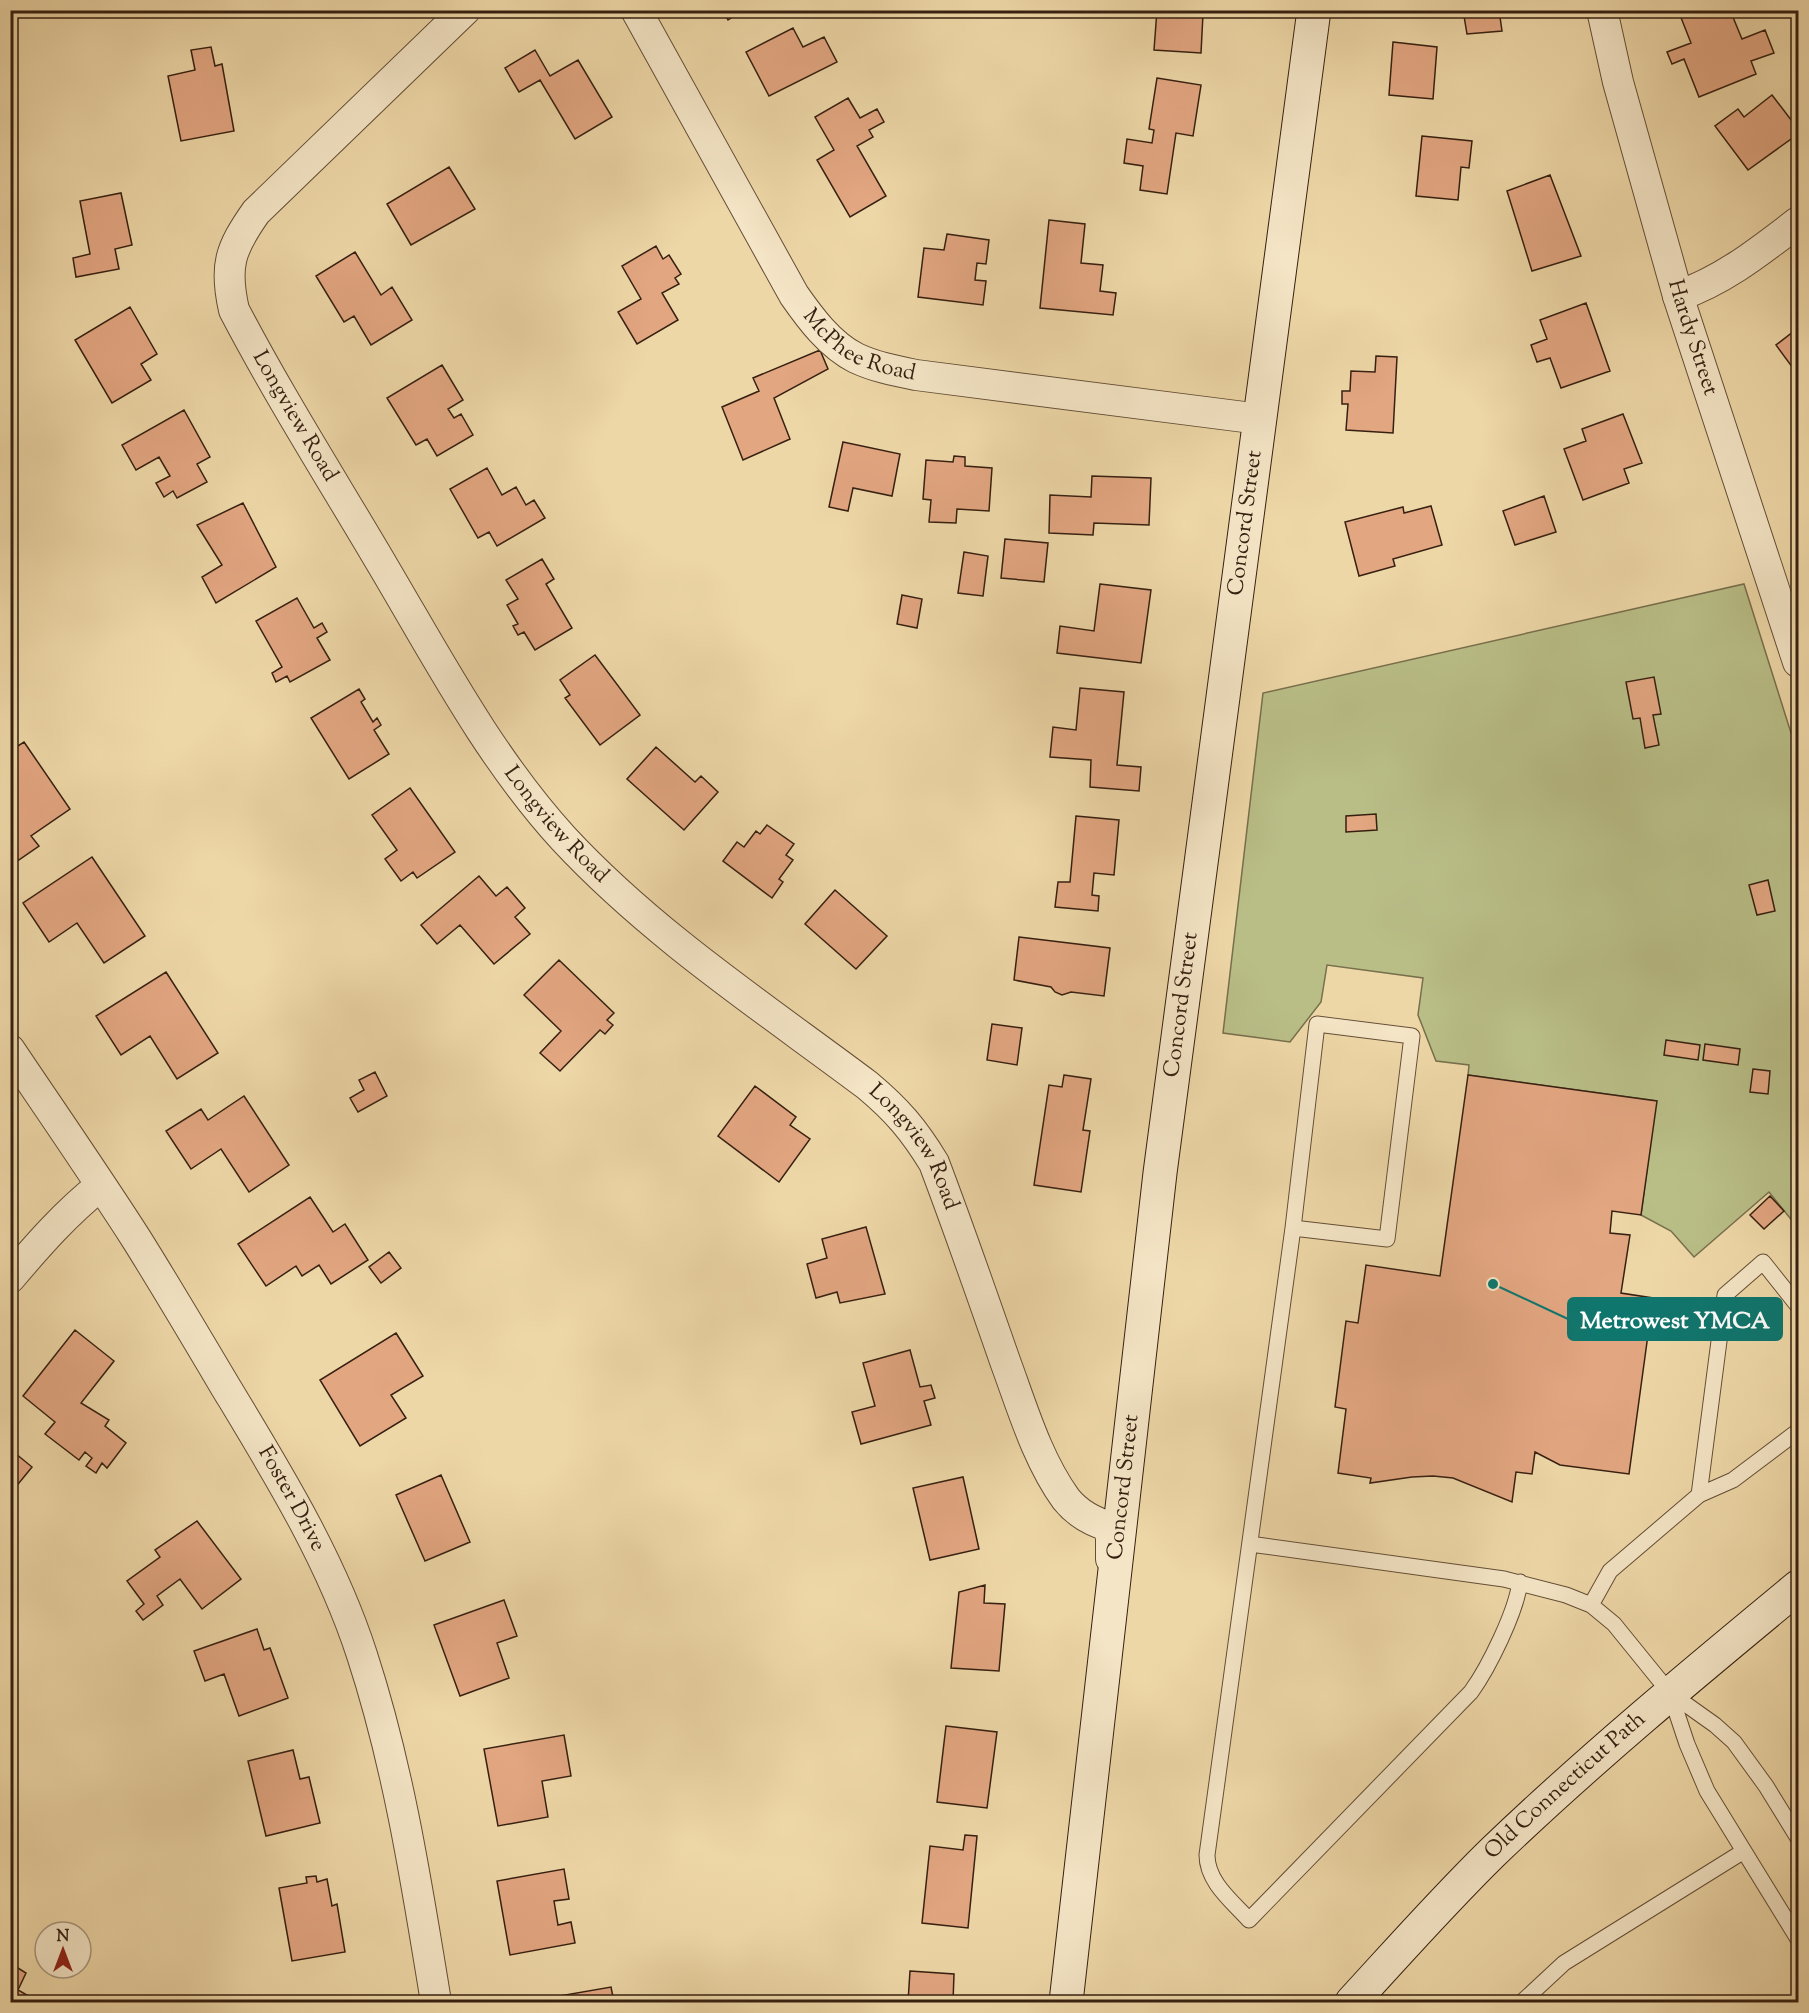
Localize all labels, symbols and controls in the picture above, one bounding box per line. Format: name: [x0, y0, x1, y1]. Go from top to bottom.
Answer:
street label: Hardy Street: [1658, 276, 1726, 400]
street label: McPhee Road: [794, 302, 918, 391]
street label: Longview Road: [243, 345, 345, 488]
street label: Concord Street: [1221, 448, 1272, 598]
street label: Longview Road: [495, 760, 616, 891]
street label: Concord Street: [1157, 930, 1208, 1079]
street label: Longview Road: [861, 1077, 966, 1215]
callout: Metrowest YMCA: [1568, 1298, 1782, 1340]
text: Metrowest YMCA: [1580, 1305, 1771, 1339]
street label: Concord Street: [1100, 1412, 1149, 1562]
street label: Foster Drive: [249, 1440, 333, 1557]
street label: Old Connecticut Path: [1478, 1705, 1654, 1868]
north arrow: [33, 1920, 93, 1980]
text: N: [57, 1926, 70, 1949]

